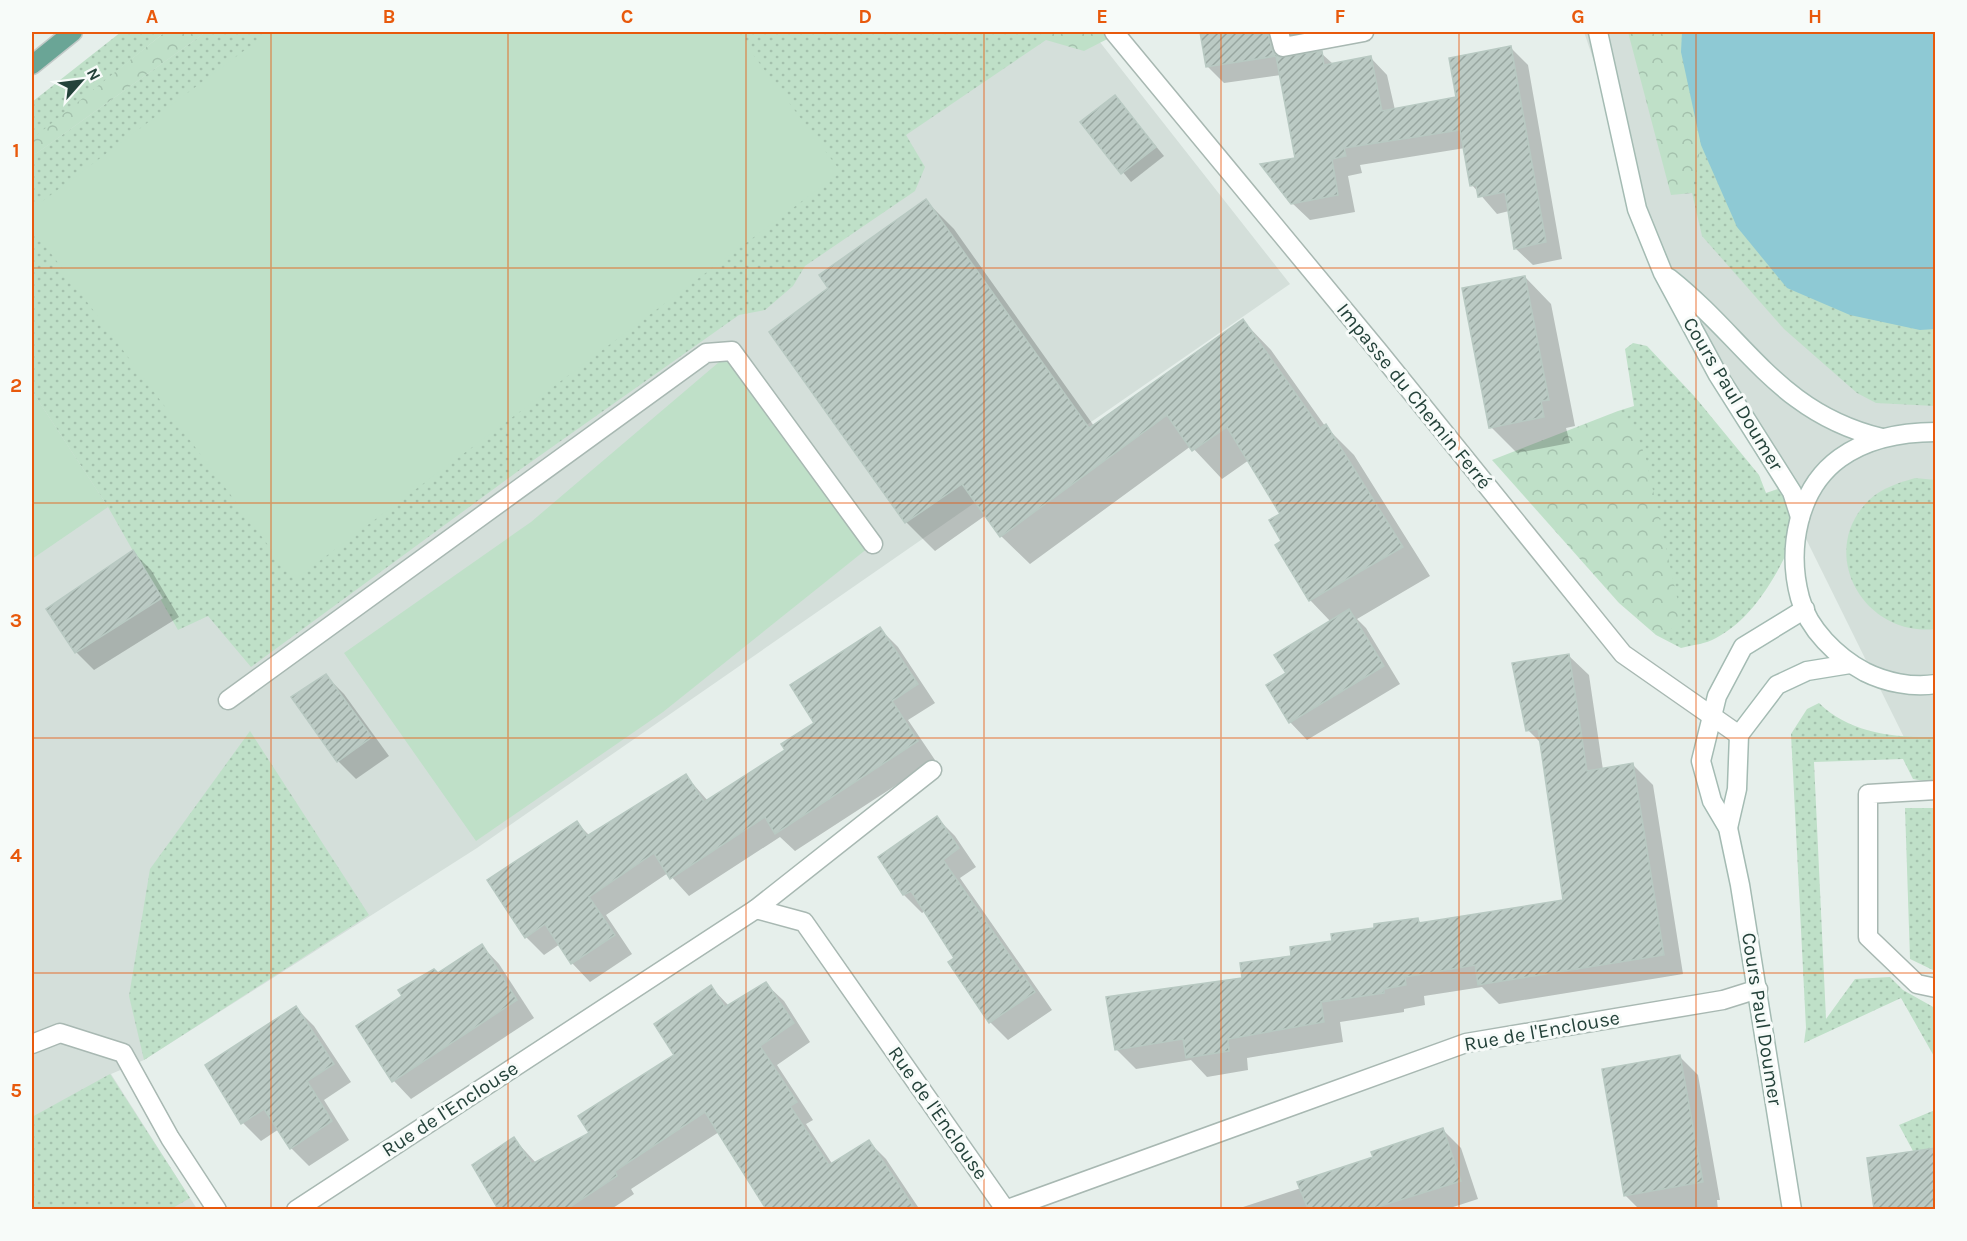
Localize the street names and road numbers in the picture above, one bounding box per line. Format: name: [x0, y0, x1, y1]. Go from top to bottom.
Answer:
street label: Impasse du Chemin Ferré: [1332, 298, 1496, 494]
street label: Cours Paul Doumer: [1678, 313, 1788, 475]
street label: Cours Paul Doumer: [1737, 931, 1787, 1108]
street label: Rue de l'Enclouse: [1462, 1006, 1622, 1056]
street label: Rue de l'Enclouse: [883, 1042, 993, 1184]
street label: Rue de l'Enclouse: [378, 1056, 522, 1162]

